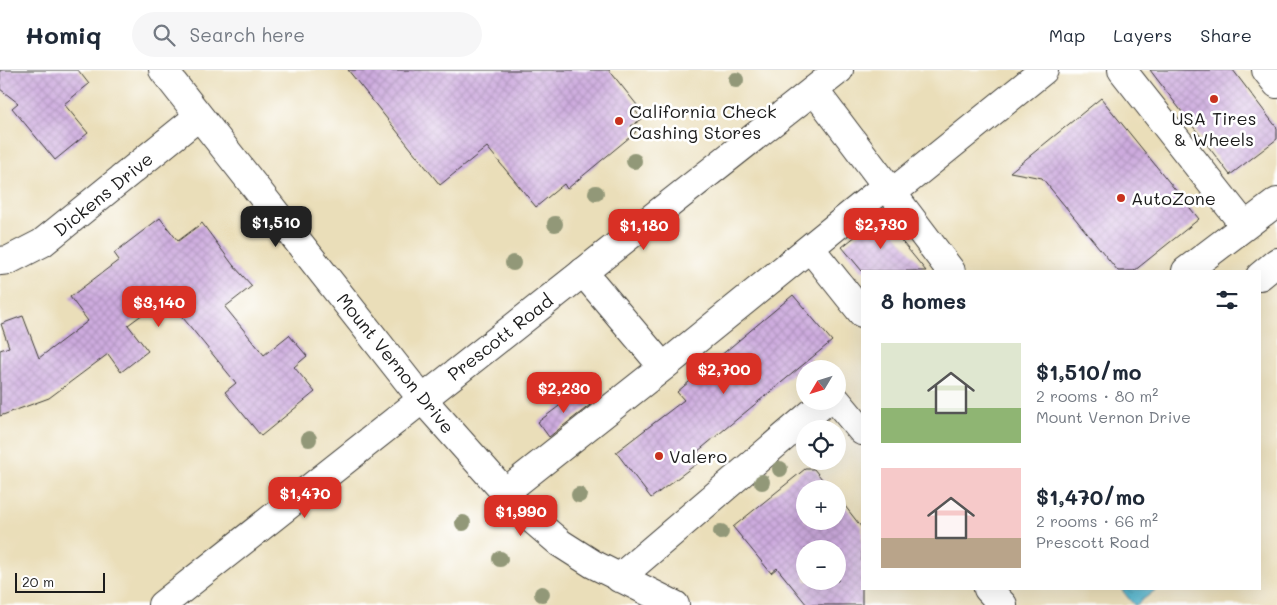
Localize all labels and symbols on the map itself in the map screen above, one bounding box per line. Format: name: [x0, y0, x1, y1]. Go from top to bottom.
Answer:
marker: USA Tires & Wheels: [1208, 93, 1220, 105]
place label: California Check Cashing Stores: [629, 99, 777, 144]
place label: USA Tires & Wheels: [1172, 106, 1256, 151]
marker: California Check Cashing Stores: [613, 115, 625, 127]
street label: Dickens Drive: [48, 147, 158, 241]
place label: AutoZone: [1131, 186, 1216, 210]
marker: AutoZone: [1115, 192, 1127, 204]
pin: $1,510: [235, 206, 317, 248]
pin: $1,180: [603, 208, 685, 251]
pin: $2,730: [840, 208, 922, 250]
pin: $3,140: [118, 286, 200, 328]
street label: Mount Vernon Drive: [332, 288, 460, 438]
street label: Prescott Road: [442, 288, 558, 386]
pin: $2,700: [683, 352, 765, 395]
north arrow: [796, 360, 846, 410]
pin: $2,230: [523, 372, 605, 414]
place label: Valero: [669, 444, 727, 468]
marker: Valero: [653, 450, 665, 462]
pin: $1,470: [264, 476, 346, 519]
pin: $1,990: [480, 494, 562, 537]
scale bar: [15, 570, 105, 593]

